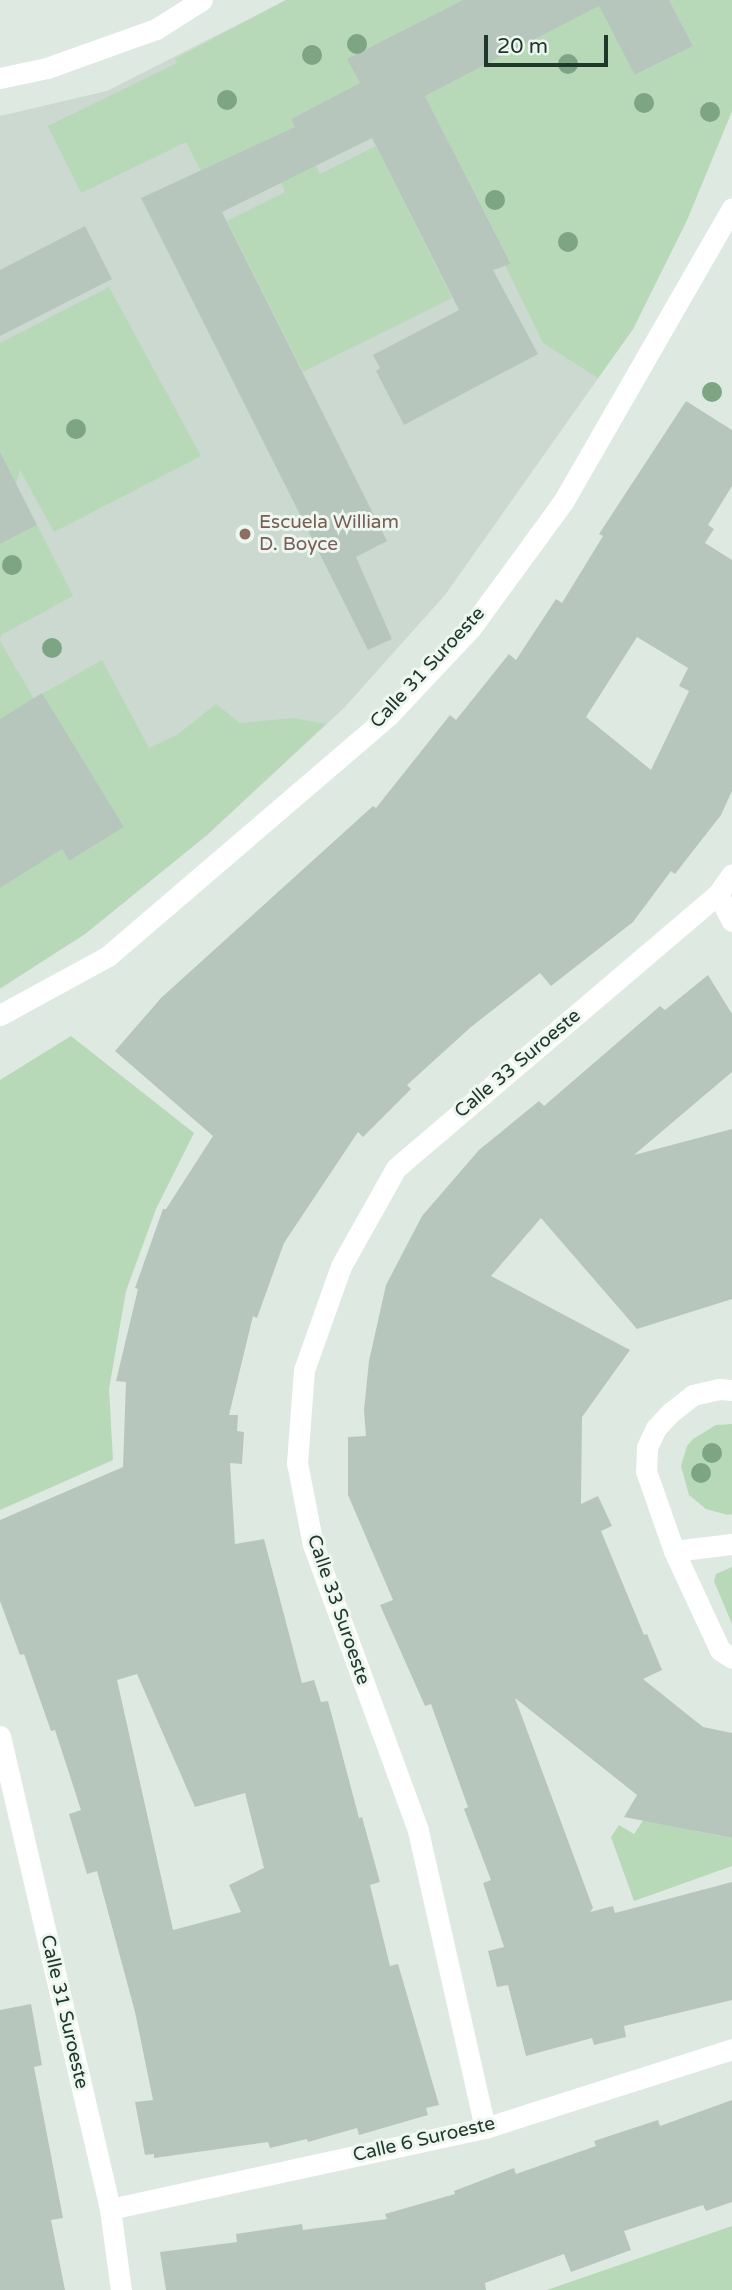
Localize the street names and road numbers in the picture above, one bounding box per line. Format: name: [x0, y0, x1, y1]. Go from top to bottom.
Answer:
street label: Calle 31 Suroeste: [366, 603, 490, 733]
street label: Calle 33 Suroeste: [450, 1005, 586, 1123]
street label: Calle 33 Suroeste: [302, 1532, 374, 1688]
street label: Calle 31 Suroeste: [35, 1933, 93, 2091]
street label: Calle 6 Suroeste: [351, 2113, 497, 2167]

